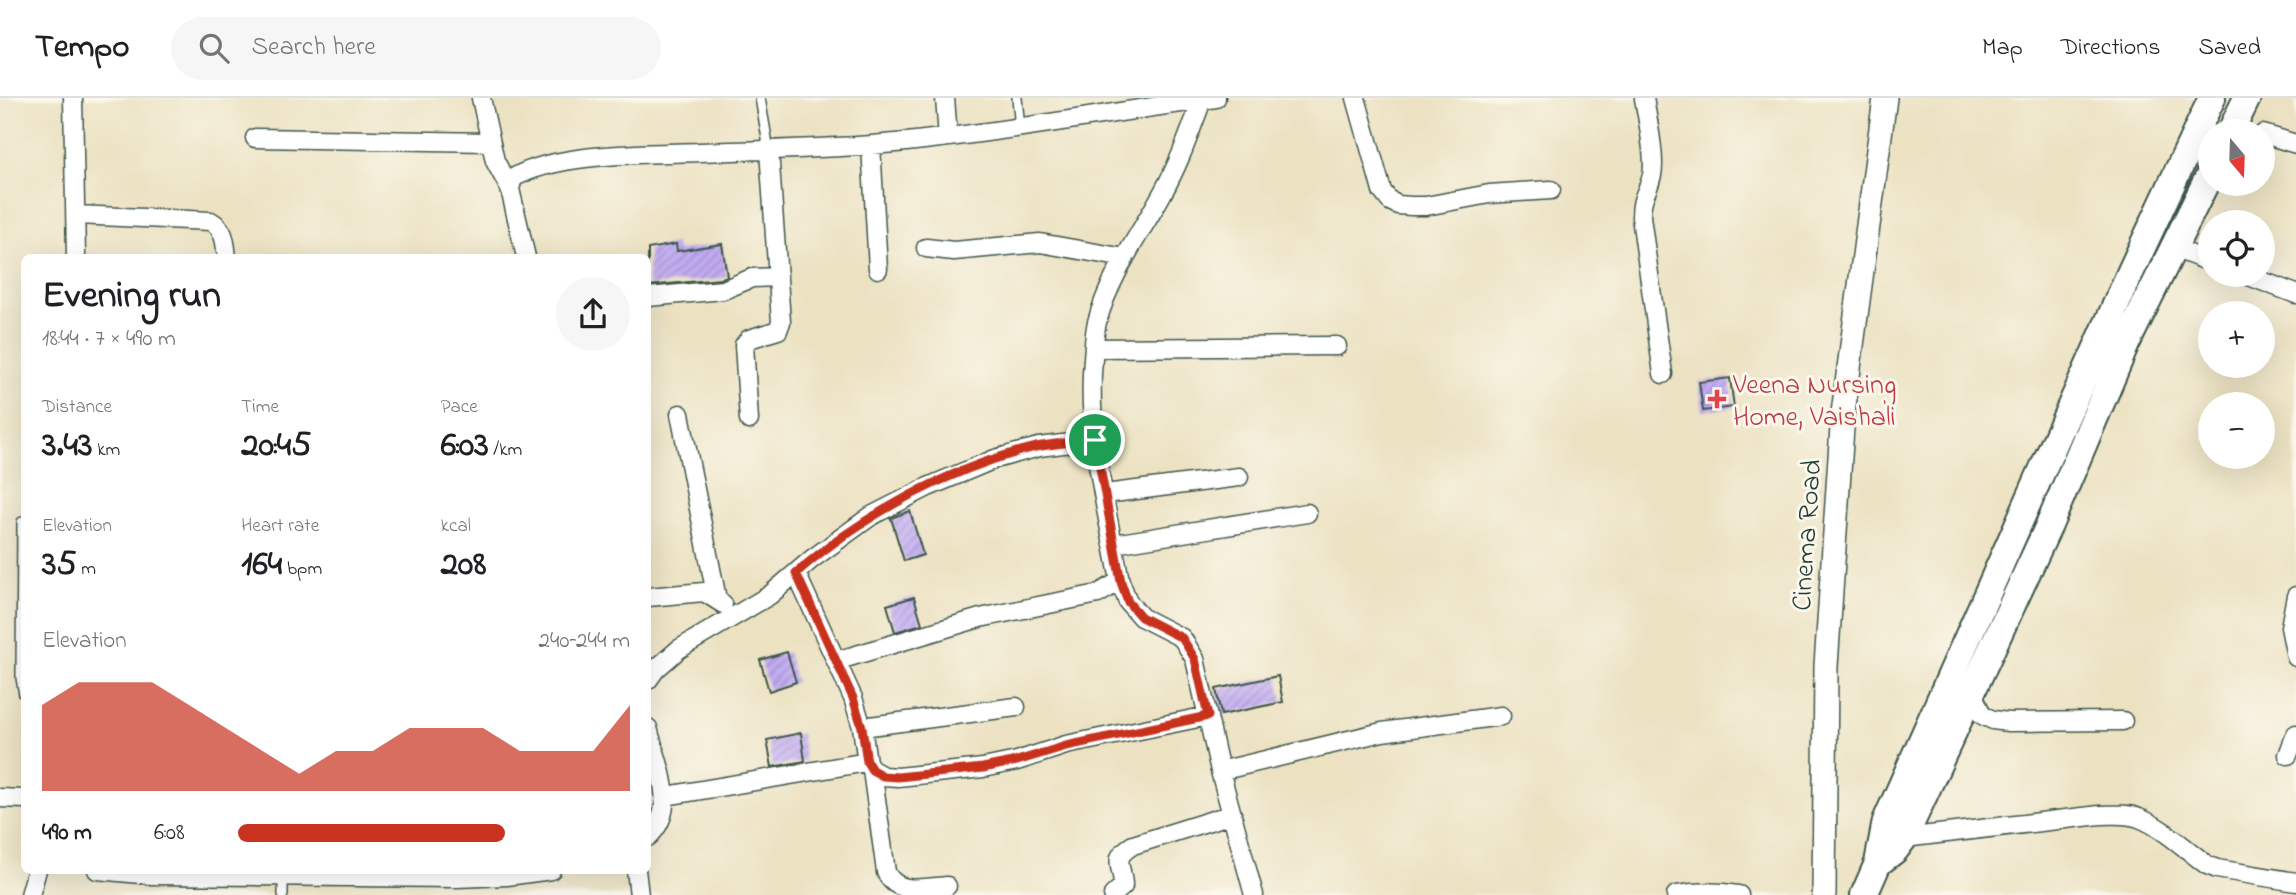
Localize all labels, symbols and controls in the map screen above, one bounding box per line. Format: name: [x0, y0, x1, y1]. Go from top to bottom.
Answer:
search box: [171, 17, 661, 80]
text: Tempo: [35, 24, 129, 72]
icon: search: [195, 29, 233, 67]
text: Search here: [251, 29, 376, 67]
text: Map: [1982, 31, 2023, 66]
text: Directions: [2061, 31, 2160, 66]
text: Saved: [2198, 31, 2261, 66]
north arrow: [2198, 119, 2275, 196]
map controls: [2198, 119, 2275, 469]
button: locate: [2198, 210, 2275, 287]
text: Evening run: [42, 269, 221, 325]
button: share: [556, 277, 630, 351]
button: +: [2198, 301, 2275, 378]
text: 18:44 · 7 × 490 m: [42, 323, 176, 356]
place label: Veena Nursing Home, Vaishali: [1732, 366, 1896, 439]
marker: Veena Nursing Home, Vaishali: [1707, 389, 1727, 409]
button: −: [2198, 392, 2275, 469]
text: Distance: [42, 394, 112, 421]
text: Time: [241, 394, 279, 421]
text: Pace: [441, 394, 478, 421]
pin: [1065, 410, 1125, 470]
text: 3.43: [42, 421, 92, 472]
text: 20:45: [241, 421, 311, 472]
text: 6:03: [441, 421, 489, 472]
icon: arrive: [1076, 421, 1114, 459]
text: km: [92, 437, 120, 464]
text: /km: [489, 437, 522, 464]
street label: Cinema Road: [1783, 458, 1834, 612]
text: Elevation: [42, 513, 112, 540]
text: Heart rate: [241, 513, 319, 540]
text: kcal: [441, 513, 471, 540]
text: 35: [42, 540, 76, 591]
text: 164: [241, 540, 282, 591]
text: 208: [441, 540, 486, 591]
text: m: [76, 556, 96, 583]
text: bpm: [282, 556, 322, 583]
text: Elevation: [42, 625, 127, 658]
text: 240–244 m: [539, 625, 630, 658]
text: 490 m: [42, 817, 92, 850]
text: 6:08: [154, 817, 185, 850]

